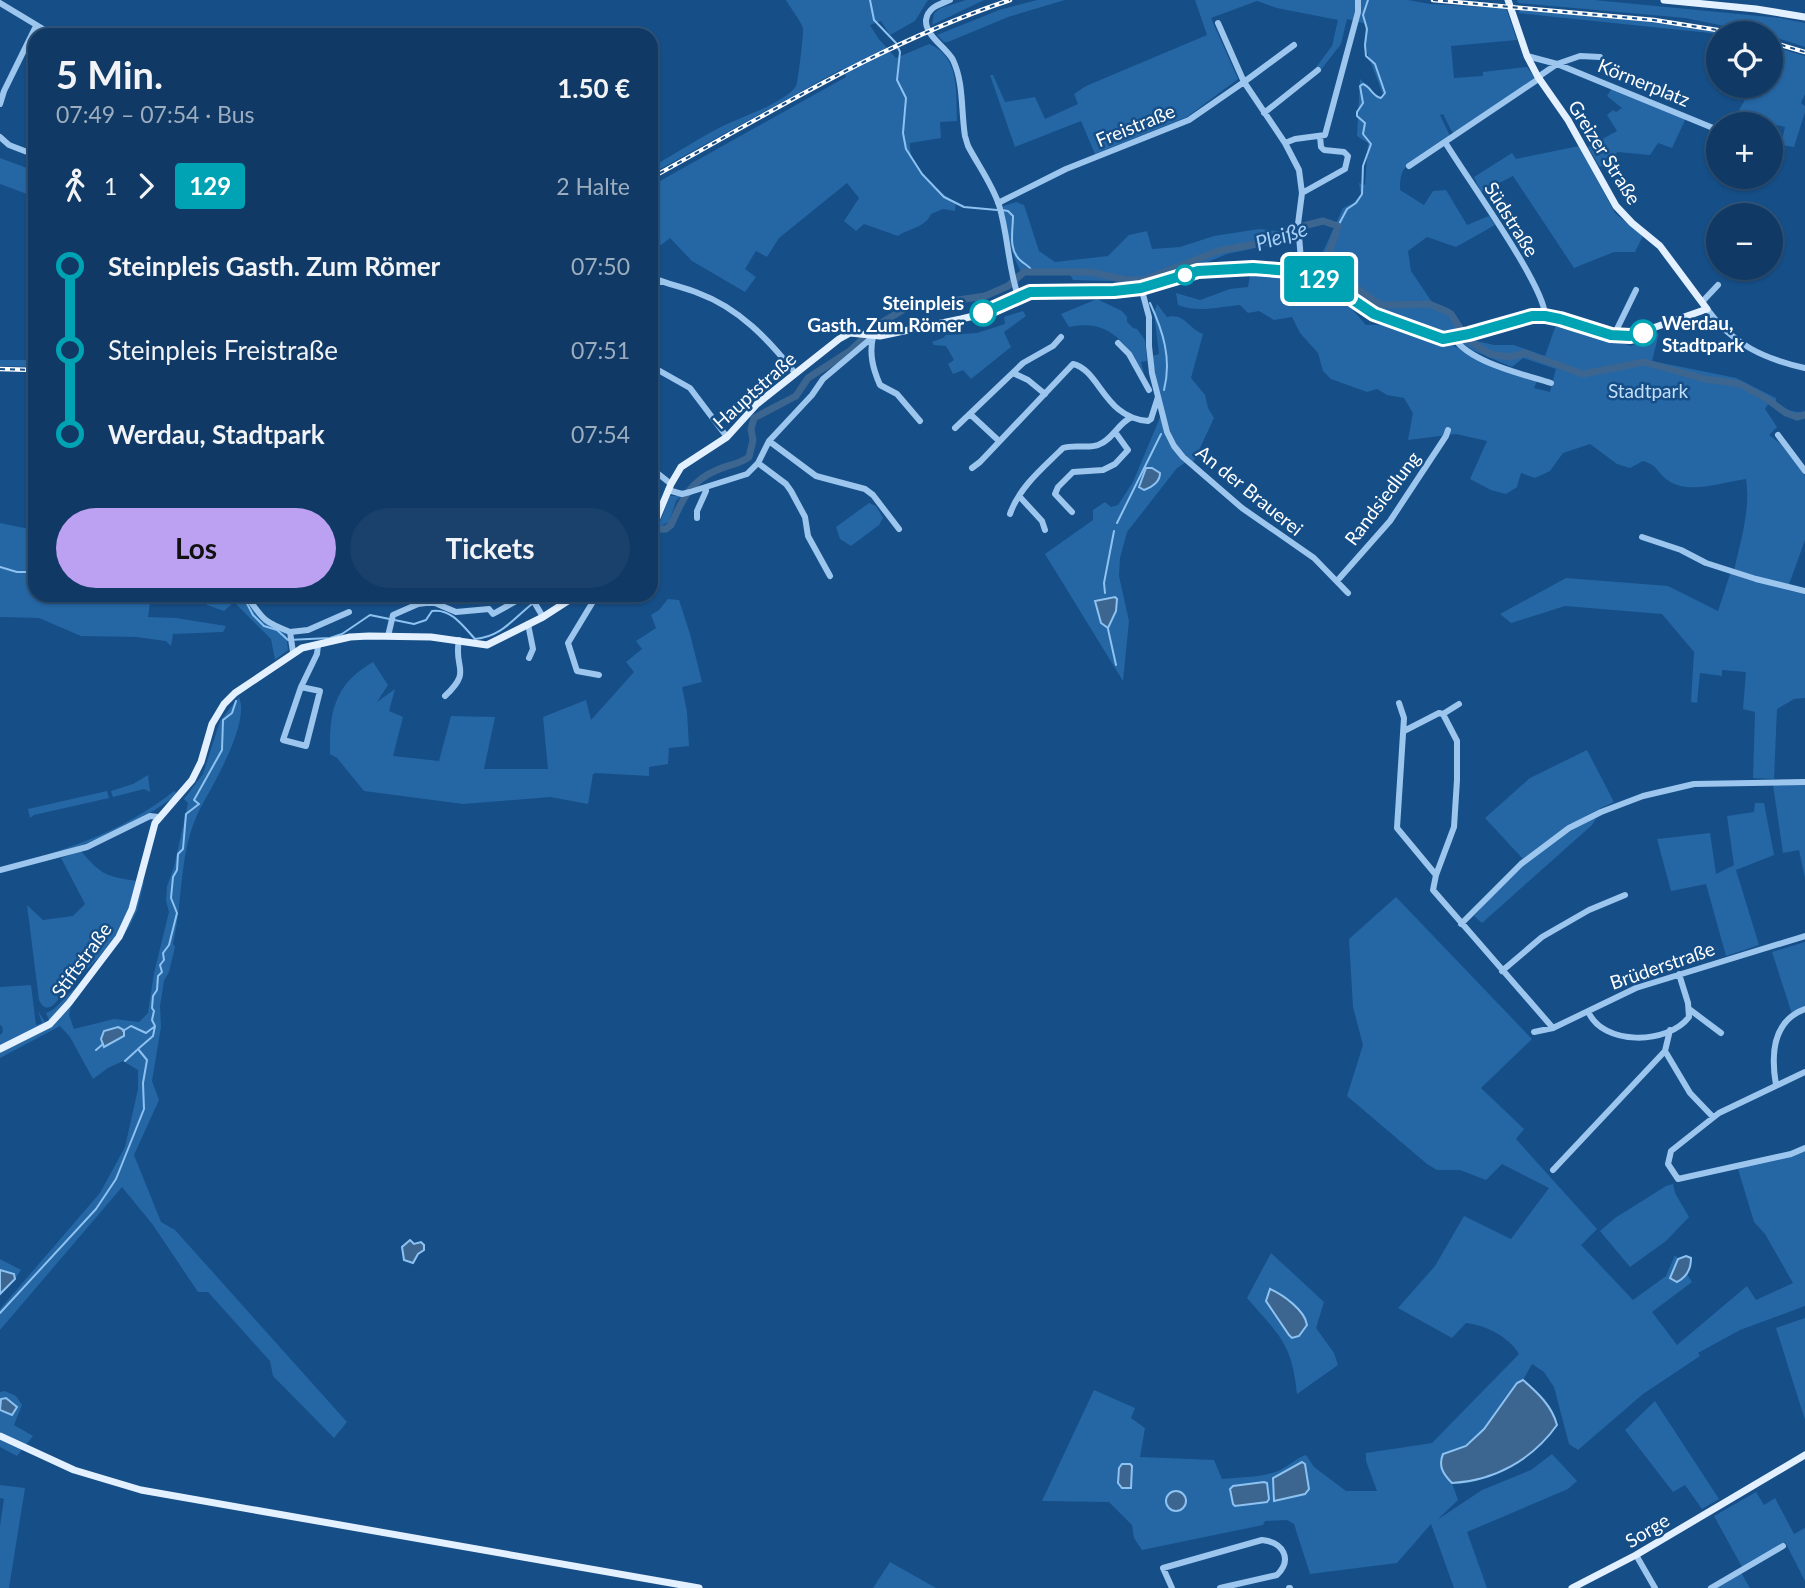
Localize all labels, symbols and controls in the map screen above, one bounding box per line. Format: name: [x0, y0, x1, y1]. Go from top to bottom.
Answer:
map controls: [1706, 21, 1783, 280]
button: locate: [1706, 21, 1783, 98]
text: 5 Min.: [56, 51, 163, 97]
street label: Körnerplatz: [1595, 53, 1693, 111]
text: 1.50 €: [557, 72, 630, 104]
street label: Greizer Straße: [1564, 96, 1646, 208]
street label: Freistraße: [1092, 99, 1178, 151]
text: 07:49 – 07:54 · Bus: [56, 100, 255, 128]
button: +: [1706, 112, 1783, 189]
icon: walk: [56, 167, 94, 205]
icon: forward: [127, 167, 165, 205]
text: 129: [189, 171, 231, 200]
text: 1: [104, 172, 117, 200]
text: 2 Halte: [556, 172, 630, 200]
street label: Südstraße: [1480, 177, 1544, 261]
button: −: [1706, 203, 1783, 280]
water label: Pleiße: [1252, 215, 1310, 255]
text: Steinpleis Gasth. Zum Römer: [108, 250, 440, 282]
text: 07:50: [571, 252, 630, 280]
line badge: 129: [1279, 256, 1359, 302]
text: 129: [1298, 264, 1340, 293]
unlabelled marker: [1175, 265, 1195, 285]
place label: Steinpleis Gasth. Zum Römer: [807, 291, 965, 336]
marker: Steinpleis Gasth. Zum Römer: [970, 300, 996, 326]
place label: Werdau, Stadtpark: [1662, 311, 1745, 356]
marker: Werdau, Stadtpark: [1630, 320, 1656, 346]
text: Steinpleis Freistraße: [108, 334, 338, 366]
text: 07:51: [571, 336, 630, 364]
street label: Hauptstraße: [708, 347, 800, 433]
park label: Stadtpark: [1608, 379, 1688, 402]
text: Werdau, Stadtpark: [108, 418, 325, 450]
text: 07:54: [571, 420, 630, 448]
street label: An der Brauerei: [1192, 440, 1308, 540]
street label: Randsiedlung: [1339, 446, 1425, 549]
button: Los: [56, 508, 336, 588]
button: Tickets: [350, 508, 630, 588]
street label: Stiftstraße: [46, 918, 116, 1002]
street label: Brüderstraße: [1607, 936, 1717, 994]
street label: Sorge: [1621, 1508, 1673, 1552]

